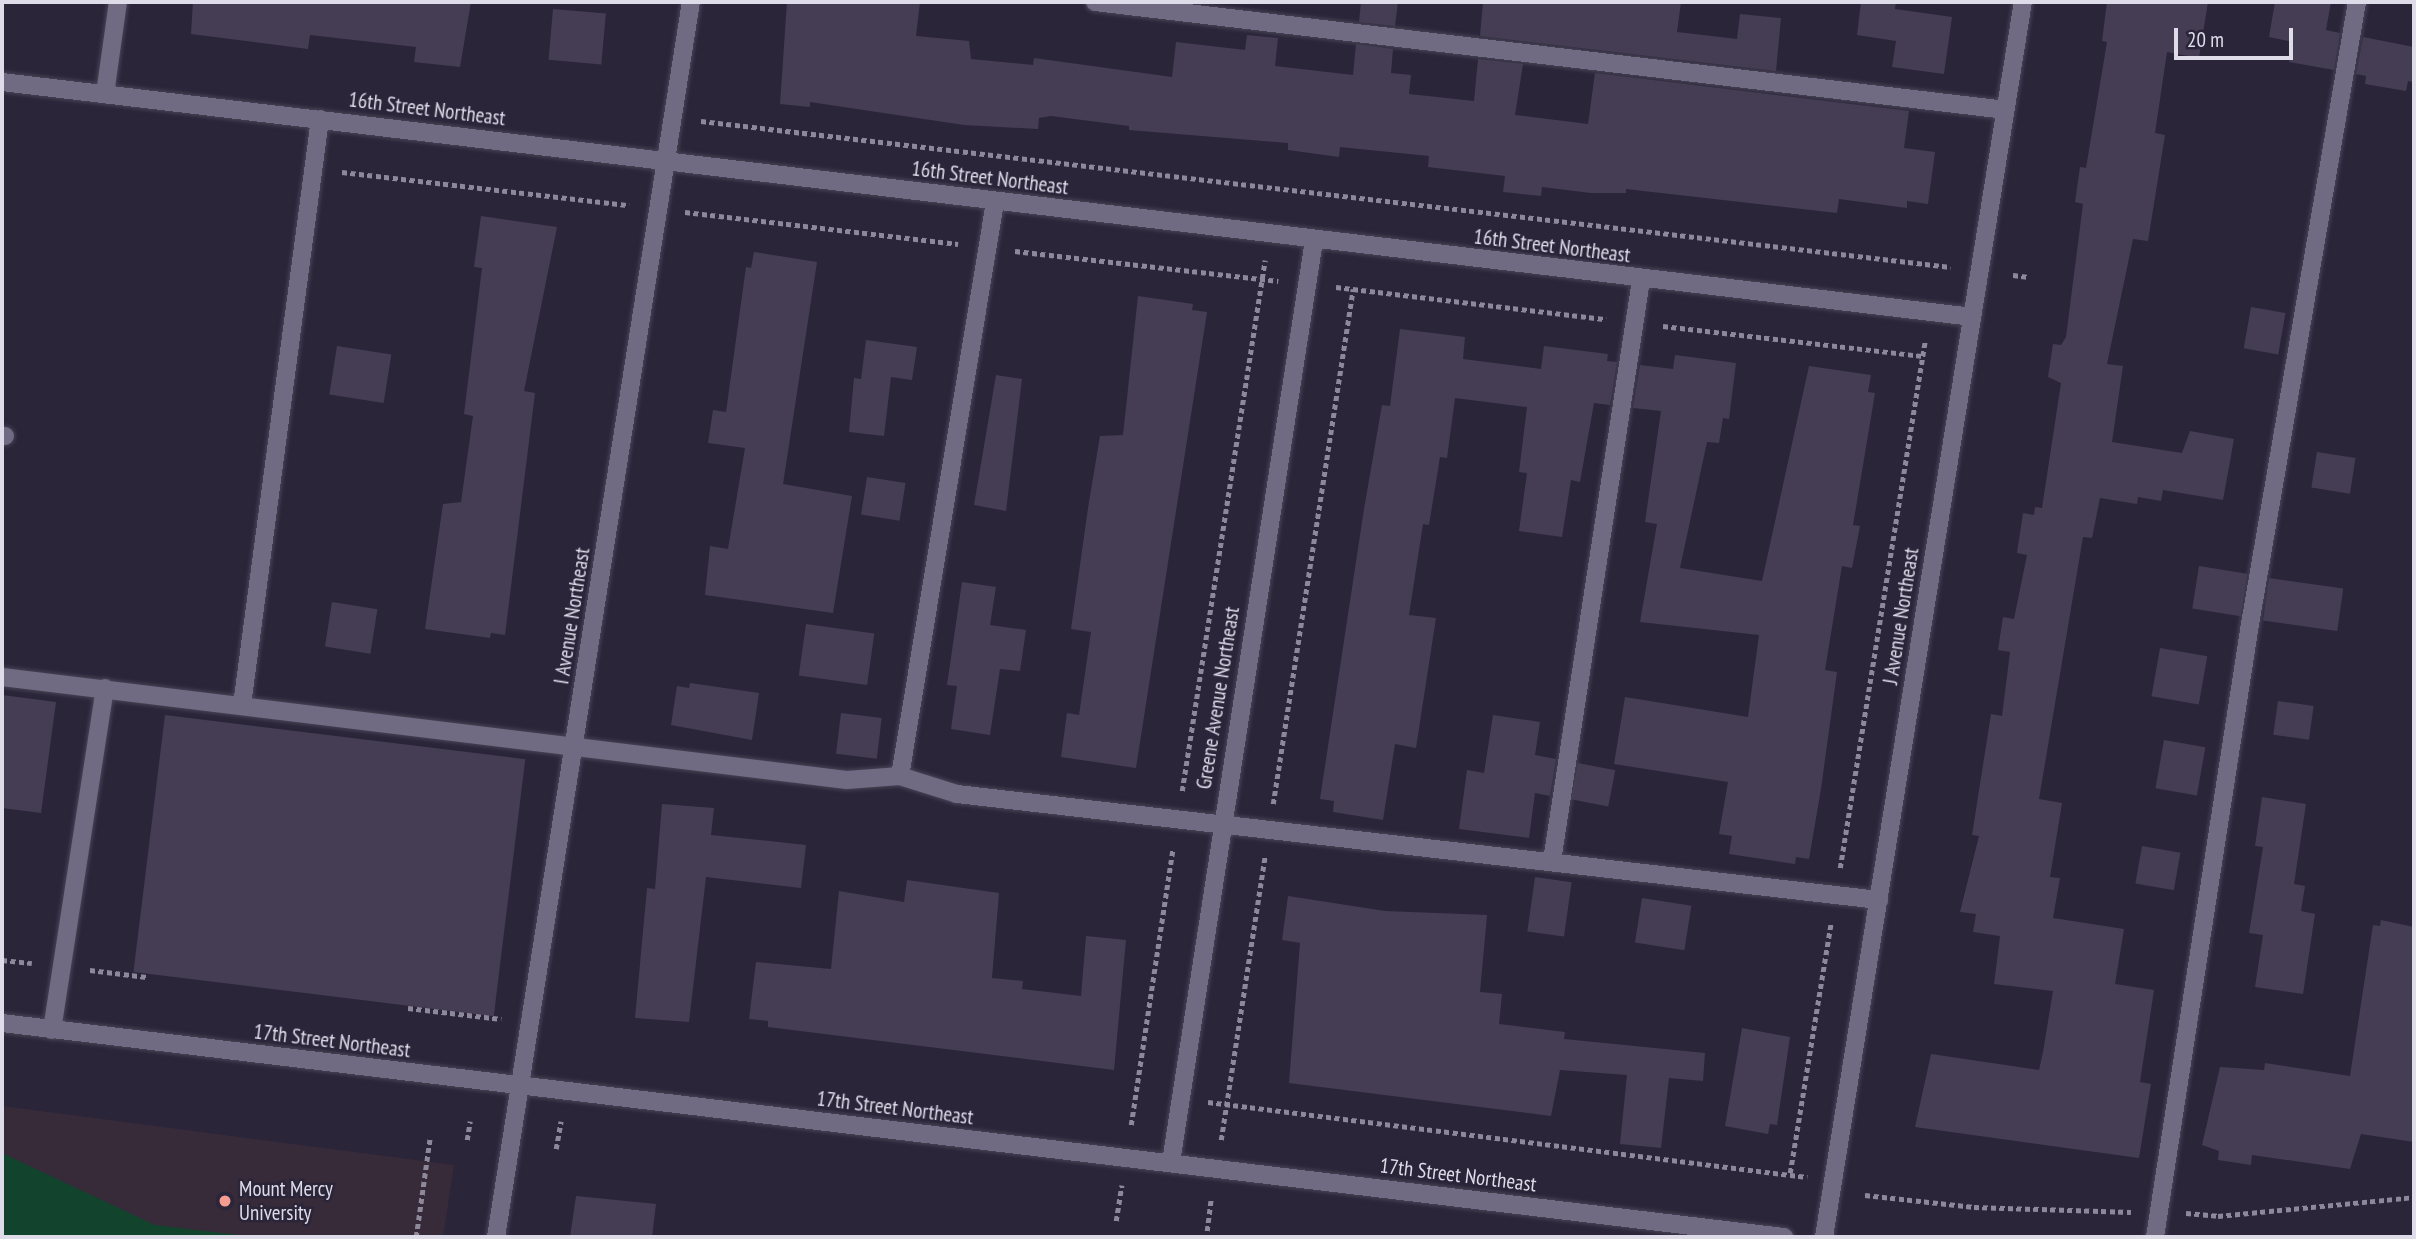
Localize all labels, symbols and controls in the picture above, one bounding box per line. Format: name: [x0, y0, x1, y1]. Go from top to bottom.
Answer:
scale bar: [2178, 14, 2297, 58]
text: 20 m: [2187, 26, 2224, 53]
street label: 16th Street Northeast: [347, 87, 507, 131]
street label: 16th Street Northeast: [910, 156, 1070, 200]
street label: 16th Street Northeast: [1472, 224, 1632, 268]
street label: I Avenue Northeast: [549, 546, 595, 686]
street label: J Avenue Northeast: [1878, 546, 1924, 686]
street label: Greene Avenue Northeast: [1191, 605, 1245, 791]
street label: 17th Street Northeast: [252, 1019, 412, 1063]
street label: 17th Street Northeast: [815, 1086, 975, 1130]
street label: 17th Street Northeast: [1378, 1153, 1538, 1197]
place label: Mount Mercy University: [239, 1176, 333, 1226]
marker: Mount Mercy University: [217, 1193, 233, 1209]

